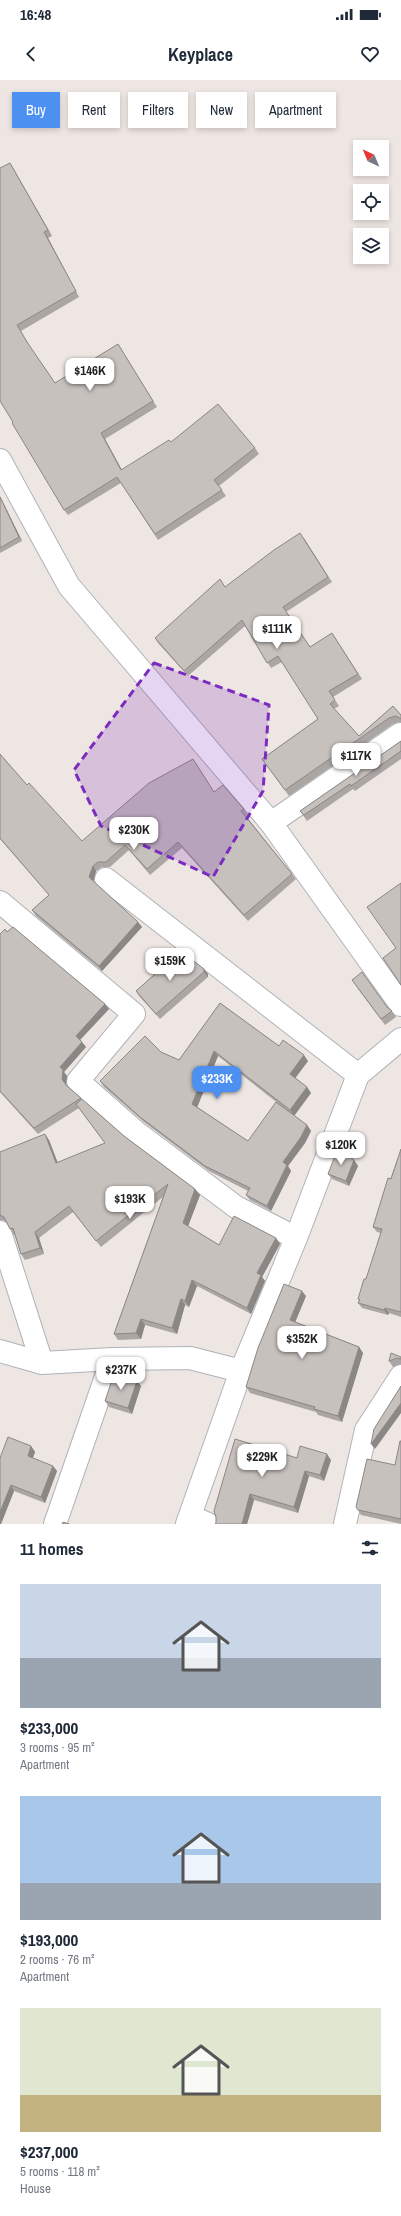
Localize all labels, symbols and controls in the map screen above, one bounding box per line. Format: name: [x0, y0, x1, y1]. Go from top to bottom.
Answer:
text: 16:48: [20, 4, 51, 25]
text: Keyplace: [168, 42, 233, 67]
icon: back: [20, 43, 42, 65]
icon: heart: [359, 43, 381, 65]
chip: Buy: [12, 92, 60, 128]
chip: Rent: [68, 92, 120, 128]
chip: Filters: [128, 92, 188, 128]
chip: New: [196, 92, 247, 128]
chip: Apartment: [255, 92, 336, 128]
north arrow: [353, 140, 389, 176]
map controls: [353, 140, 389, 264]
button: locate: [353, 184, 389, 220]
button: layers: [353, 228, 389, 264]
pin: $146K: [62, 358, 118, 392]
text: $146K: [74, 362, 106, 379]
pin: $111K: [249, 616, 305, 650]
text: $111K: [262, 620, 292, 637]
pin: $117K: [328, 743, 384, 777]
text: $117K: [341, 747, 371, 764]
pin: $230K: [106, 817, 162, 851]
text: $230K: [118, 821, 150, 838]
pin: $159K: [142, 948, 198, 982]
text: $159K: [154, 952, 186, 969]
pin: $233K: [189, 1066, 245, 1100]
text: $233K: [201, 1070, 233, 1087]
pin: $120K: [313, 1132, 369, 1166]
text: $120K: [325, 1136, 357, 1153]
pin: $193K: [102, 1186, 158, 1220]
text: $193K: [114, 1190, 146, 1207]
pin: $352K: [274, 1326, 330, 1360]
text: $352K: [286, 1330, 318, 1347]
pin: $237K: [93, 1357, 149, 1391]
text: $237K: [105, 1361, 137, 1378]
pin: $229K: [234, 1444, 290, 1478]
text: $229K: [246, 1448, 278, 1465]
text: 11 homes: [20, 1537, 84, 1560]
icon: filters: [359, 1537, 381, 1559]
icon: home: [165, 1610, 237, 1682]
text: $233,000: [20, 1716, 78, 1739]
text: 3 rooms · 95 m²: [20, 1739, 95, 1756]
text: Apartment: [20, 1756, 69, 1773]
icon: home: [165, 1822, 237, 1894]
text: $193,000: [20, 1928, 78, 1951]
text: 2 rooms · 76 m²: [20, 1951, 95, 1968]
text: Apartment: [20, 1968, 69, 1985]
icon: home: [165, 2034, 237, 2106]
text: $237,000: [20, 2140, 78, 2163]
text: 5 rooms · 118 m²: [20, 2163, 100, 2180]
text: House: [20, 2180, 51, 2197]

